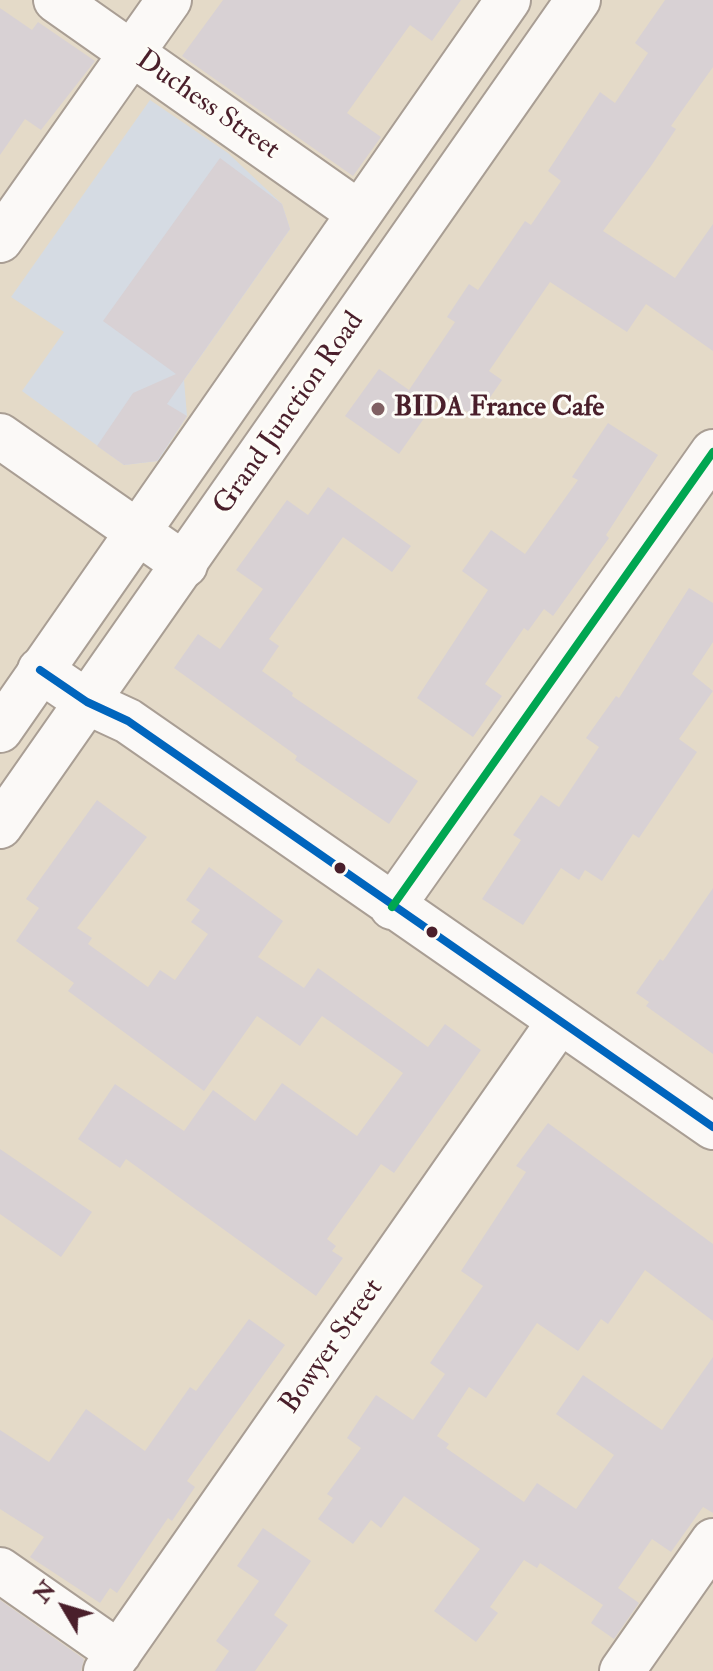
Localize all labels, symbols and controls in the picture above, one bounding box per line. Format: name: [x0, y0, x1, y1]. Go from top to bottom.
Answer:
street label: Duchess Street: [129, 44, 285, 168]
street label: Grand Junction Road: [208, 306, 372, 522]
place label: BIDA France Cafe: [394, 392, 604, 426]
marker: BIDA France Cafe: [369, 400, 387, 418]
unlabelled marker: [332, 860, 348, 876]
unlabelled marker: [424, 924, 440, 940]
street label: Bowyer Street: [274, 1273, 392, 1421]
north arrow: [24, 1567, 104, 1647]
text: N: [28, 1576, 62, 1609]

